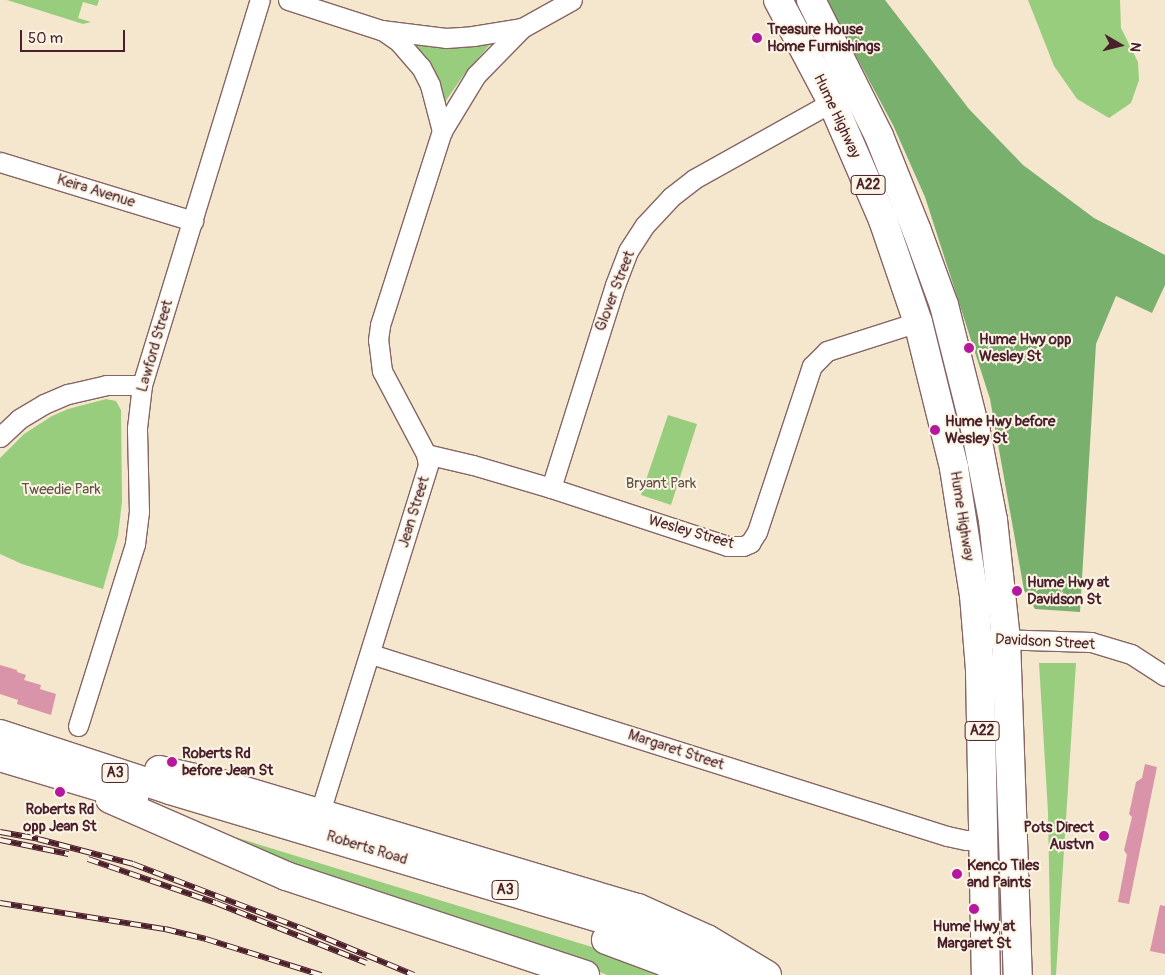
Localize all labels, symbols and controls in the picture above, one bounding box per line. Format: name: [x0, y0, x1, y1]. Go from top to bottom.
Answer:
scale bar: [22, 20, 128, 52]
place label: Treasure House Home Furnishings: [767, 20, 880, 55]
north arrow: [1095, 20, 1145, 70]
text: 50 m: [28, 29, 63, 48]
marker: Treasure House Home Furnishings: [751, 32, 763, 44]
text: N: [1126, 41, 1144, 53]
street label: Hume Highway: [810, 71, 864, 161]
street label: Keira Avenue: [55, 171, 137, 211]
road number: A22: [850, 174, 886, 196]
street label: Glover Street: [591, 248, 639, 334]
street label: Lawford Street: [133, 298, 177, 394]
place label: Hume Hwy opp Wesley St: [979, 330, 1071, 365]
marker: Hume Hwy opp Wesley St: [963, 342, 975, 354]
place label: Hume Hwy before Wesley St: [945, 412, 1055, 447]
marker: Hume Hwy before Wesley St: [929, 424, 941, 436]
street label: Hume Highway: [946, 470, 978, 562]
street label: Jean Street: [395, 474, 433, 550]
park label: Bryant Park: [626, 475, 696, 493]
park label: Tweedie Park: [21, 481, 101, 499]
street label: Wesley Street: [646, 511, 736, 553]
place label: Hume Hwy at Davidson St: [1027, 573, 1109, 608]
marker: Hume Hwy at Davidson St: [1011, 585, 1023, 597]
street label: Davidson Street: [995, 630, 1095, 654]
road number: A22: [964, 719, 1000, 742]
street label: Margaret Street: [626, 726, 726, 774]
place label: Roberts Rd before Jean St: [182, 744, 273, 779]
marker: Roberts Rd before Jean St: [166, 756, 178, 768]
road number: A3: [101, 761, 129, 784]
marker: Roberts Rd opp Jean St: [54, 786, 66, 798]
place label: Roberts Rd opp Jean St: [23, 800, 97, 835]
place label: Pots Direct Austvn: [1023, 818, 1094, 853]
street label: Roberts Road: [324, 827, 410, 869]
marker: Pots Direct Austvn: [1098, 830, 1110, 842]
place label: Kenco Tiles and Paints: [967, 856, 1039, 891]
marker: Kenco Tiles and Paints: [951, 868, 963, 880]
road number: A3: [491, 878, 519, 902]
marker: Hume Hwy at Margaret St: [968, 903, 980, 915]
place label: Hume Hwy at Margaret St: [933, 917, 1015, 952]

